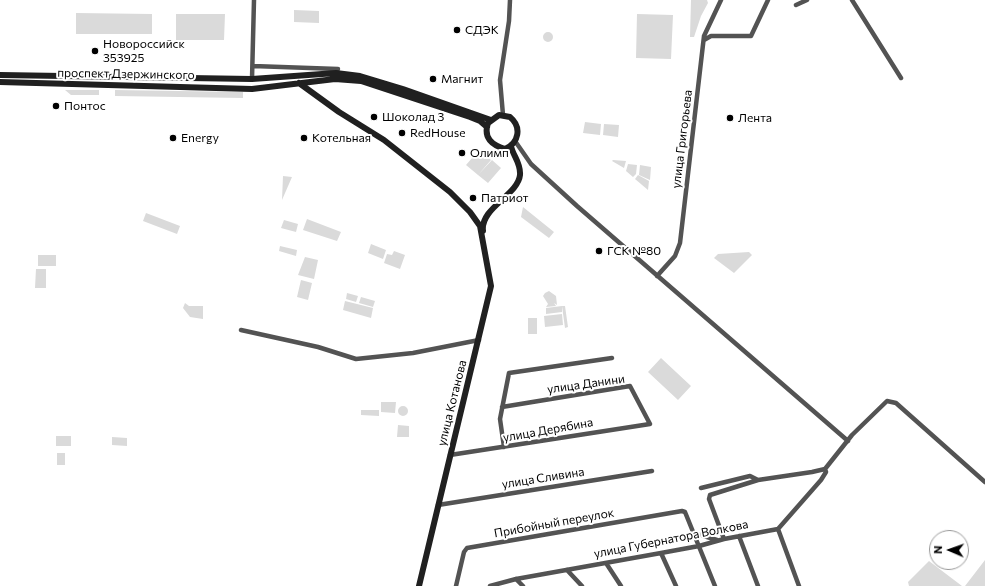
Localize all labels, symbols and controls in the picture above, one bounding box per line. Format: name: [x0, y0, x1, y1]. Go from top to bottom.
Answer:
place label: СДЭК: [465, 23, 499, 37]
marker: СДЭК: [452, 25, 462, 35]
place label: Новороссийск 353925: [103, 37, 185, 65]
marker: Новороссийск 353925: [90, 46, 100, 56]
street label: проспект Дзержинского: [57, 66, 195, 82]
place label: Магнит: [441, 72, 483, 86]
marker: Магнит: [428, 74, 438, 84]
street label: улица Григорьева: [669, 89, 695, 189]
place label: Понтос: [64, 99, 106, 113]
marker: Понтос: [51, 101, 61, 111]
place label: Шоколад 3: [382, 110, 444, 124]
place label: Лента: [738, 111, 772, 125]
marker: Шоколад 3: [369, 112, 379, 122]
marker: Лента: [725, 113, 735, 123]
place label: RedHouse: [410, 126, 466, 140]
marker: RedHouse: [397, 128, 407, 138]
place label: Energy: [181, 131, 219, 145]
place label: Котельная: [312, 131, 371, 145]
marker: Energy: [168, 133, 178, 143]
marker: Котельная: [299, 133, 309, 143]
place label: Олимп: [470, 146, 509, 160]
marker: Олимп: [457, 148, 467, 158]
place label: Патриот: [481, 191, 528, 205]
marker: Патриот: [468, 193, 478, 203]
place label: ГСК №80: [607, 244, 661, 258]
marker: ГСК №80: [594, 246, 604, 256]
street label: улица Котанова: [434, 358, 470, 448]
street label: улица Данини: [546, 371, 626, 397]
street label: улица Дерябина: [502, 415, 594, 445]
street label: улица Сливина: [501, 464, 585, 492]
street label: Прибойный переулок: [493, 505, 615, 541]
street label: улица Губернатора Волкова: [593, 517, 749, 561]
north arrow: [929, 530, 969, 570]
text: N: [931, 545, 944, 554]

